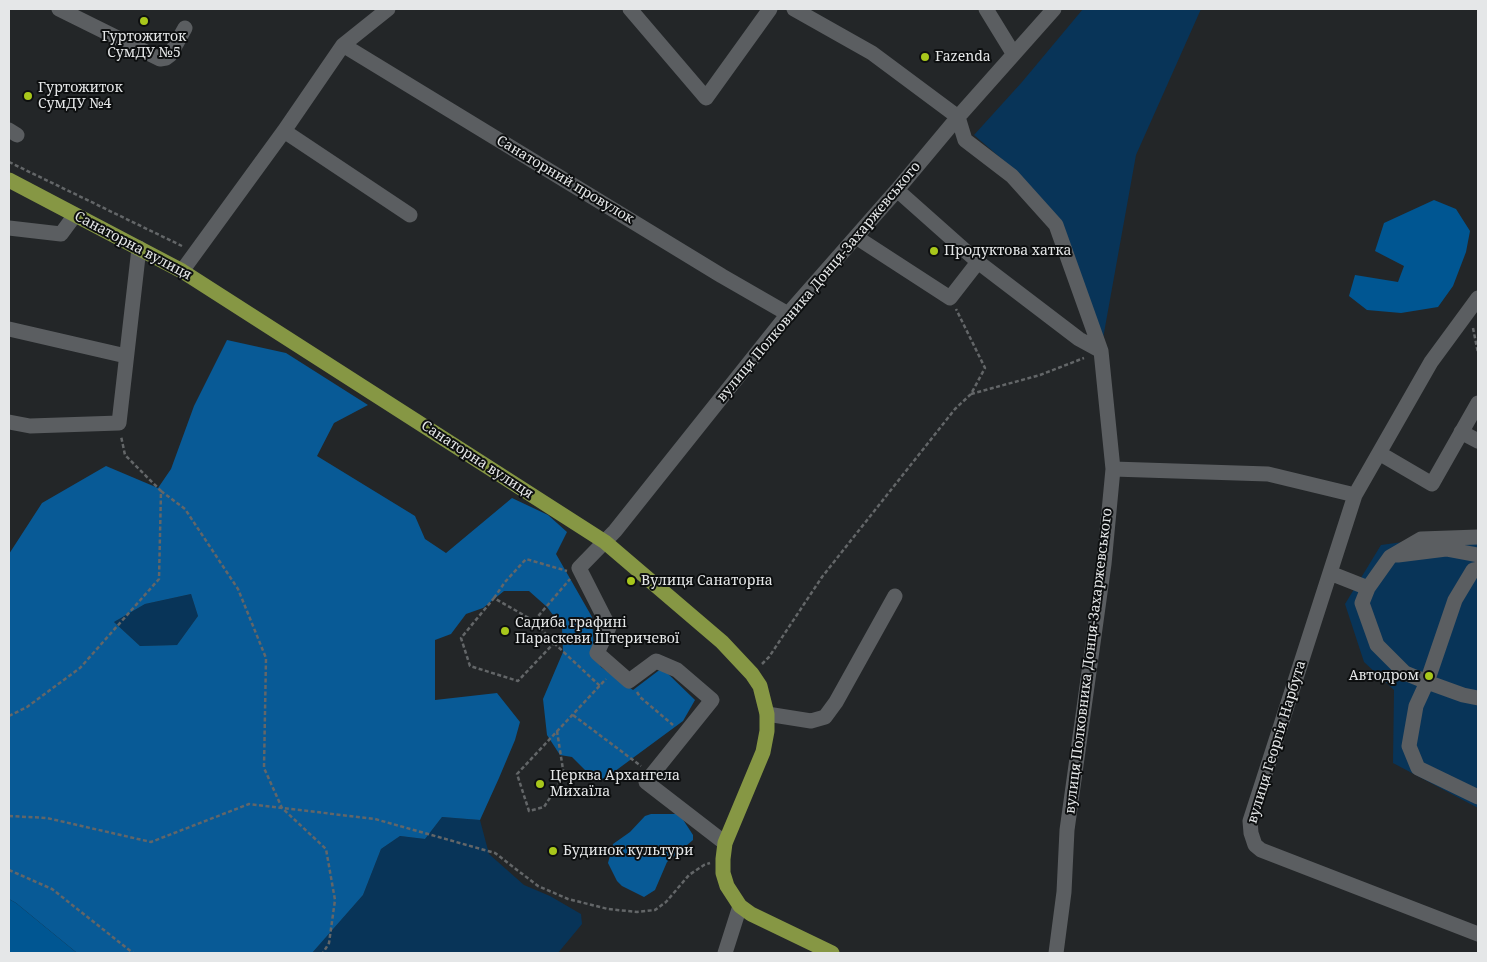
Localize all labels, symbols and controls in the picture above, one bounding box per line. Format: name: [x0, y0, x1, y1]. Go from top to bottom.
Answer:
marker: Гуртожиток СумДУ №5: [138, 15, 150, 27]
place label: Гуртожиток СумДУ №5: [102, 29, 186, 62]
place label: Fazenda: [935, 49, 991, 65]
marker: Fazenda: [919, 51, 931, 63]
place label: Гуртожиток СумДУ №4: [38, 80, 123, 112]
marker: Гуртожиток СумДУ №4: [22, 90, 34, 102]
street label: Санаторний провулок: [493, 132, 637, 228]
street label: вулиця Полковника Донця-Захаржевського: [714, 159, 924, 405]
street label: Санаторна вулиця: [72, 208, 194, 284]
place label: Продуктова хатка: [944, 243, 1072, 259]
marker: Продуктова хатка: [928, 245, 940, 257]
street label: Санаторна вулиця: [418, 417, 536, 503]
street label: вулиця Полковника Донця-Захаржевського: [1062, 507, 1116, 815]
place label: Вулиця Санаторна: [641, 573, 773, 589]
marker: Вулиця Санаторна: [625, 575, 637, 587]
place label: Садиба графині Параскеви Штеричевої: [515, 615, 680, 648]
marker: Садиба графині Параскеви Штеричевої: [499, 625, 511, 637]
street label: вулиця Георгія Нарбута: [1244, 658, 1310, 826]
place label: Автодром: [1349, 668, 1419, 684]
marker: Автодром: [1423, 670, 1435, 682]
place label: Церква Архангела Михаїла: [550, 768, 680, 800]
marker: Церква Архангела Михаїла: [534, 778, 546, 790]
place label: Будинок культури: [563, 843, 693, 859]
marker: Будинок культури: [547, 845, 559, 857]

